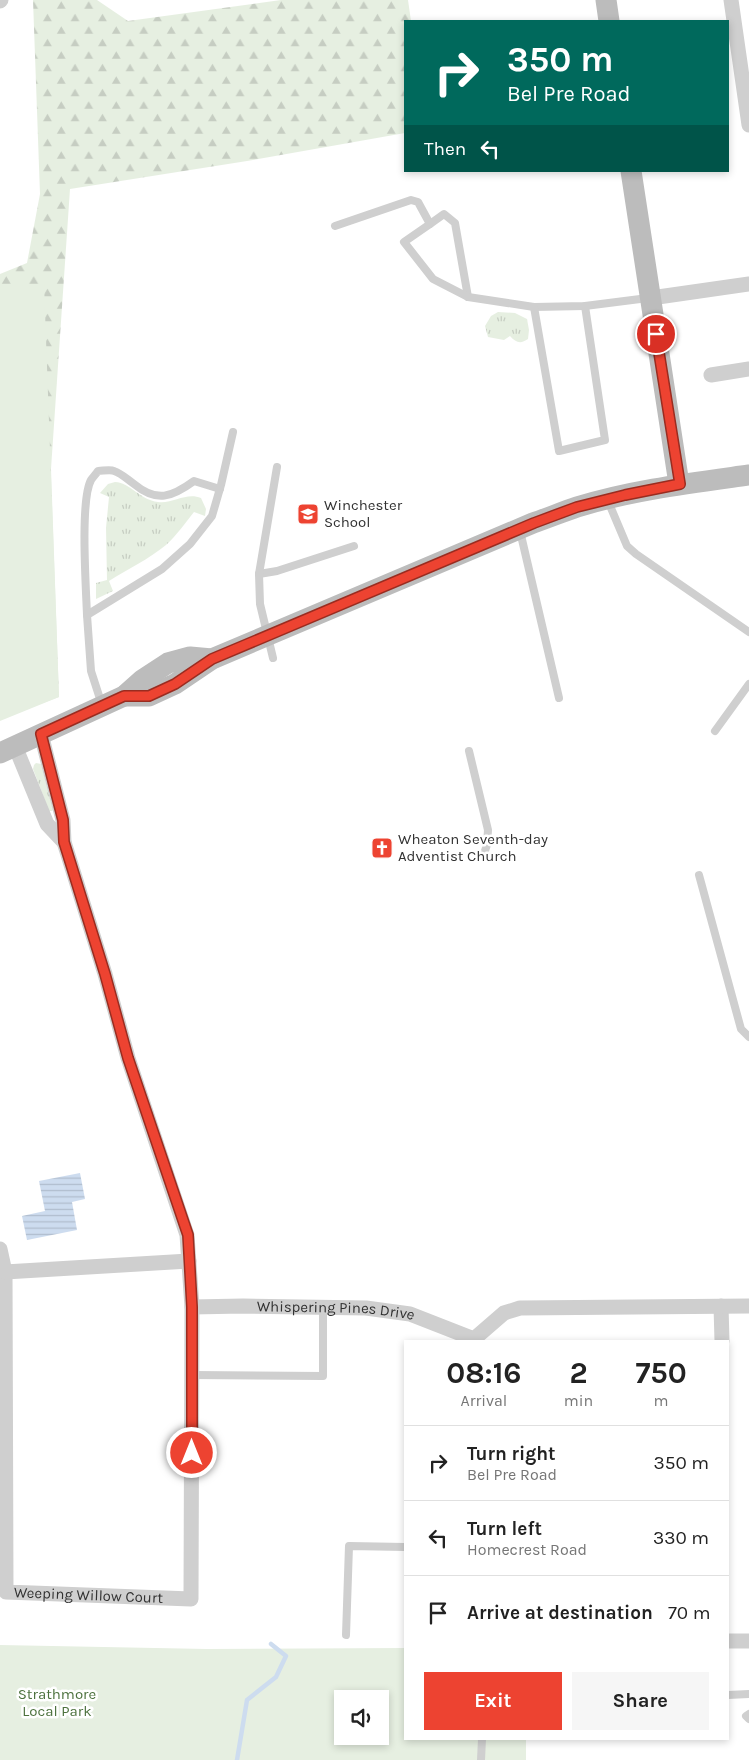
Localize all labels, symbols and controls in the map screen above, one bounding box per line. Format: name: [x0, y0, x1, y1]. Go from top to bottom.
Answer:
text: 350 m: [507, 39, 613, 80]
icon: right: [424, 40, 489, 105]
text: Bel Pre Road: [507, 81, 631, 107]
icon: left: [476, 135, 504, 163]
text: Then: [424, 138, 466, 160]
pin: [635, 313, 677, 355]
icon: arrive: [642, 320, 670, 348]
place label: Winchester School: [324, 496, 403, 531]
school or university icon: Winchester School: [296, 502, 320, 526]
place label: Wheaton Seventh-day Adventist Church: [398, 830, 548, 865]
church icon: Wheaton Seventh-day Adventist Church: [370, 836, 394, 860]
street label: Whispering Pines Drive: [257, 1297, 418, 1324]
text: 08:16: [446, 1355, 522, 1391]
text: 2: [569, 1355, 588, 1391]
text: 750: [635, 1355, 687, 1391]
text: Arrival: [460, 1391, 507, 1410]
text: min: [564, 1391, 593, 1410]
text: m: [654, 1391, 669, 1410]
position arrow: [165, 1426, 217, 1478]
text: Turn right: [467, 1443, 556, 1465]
icon: right: [424, 1449, 452, 1477]
text: 350 m: [653, 1452, 709, 1474]
text: Bel Pre Road: [467, 1465, 557, 1484]
text: Turn left: [467, 1518, 542, 1540]
icon: left: [424, 1524, 452, 1552]
text: 330 m: [653, 1527, 709, 1549]
text: Homecrest Road: [467, 1540, 587, 1559]
street label: Weeping Willow Court: [13, 1583, 164, 1607]
icon: arrive: [424, 1599, 452, 1627]
text: Arrive at destination: [467, 1602, 653, 1624]
text: 70 m: [668, 1602, 710, 1624]
button: Exit: [424, 1672, 562, 1730]
button: Share: [572, 1672, 709, 1730]
park label: Strathmore Local Park: [18, 1685, 96, 1720]
map controls: [334, 1690, 389, 1745]
button: sound: [334, 1690, 389, 1745]

